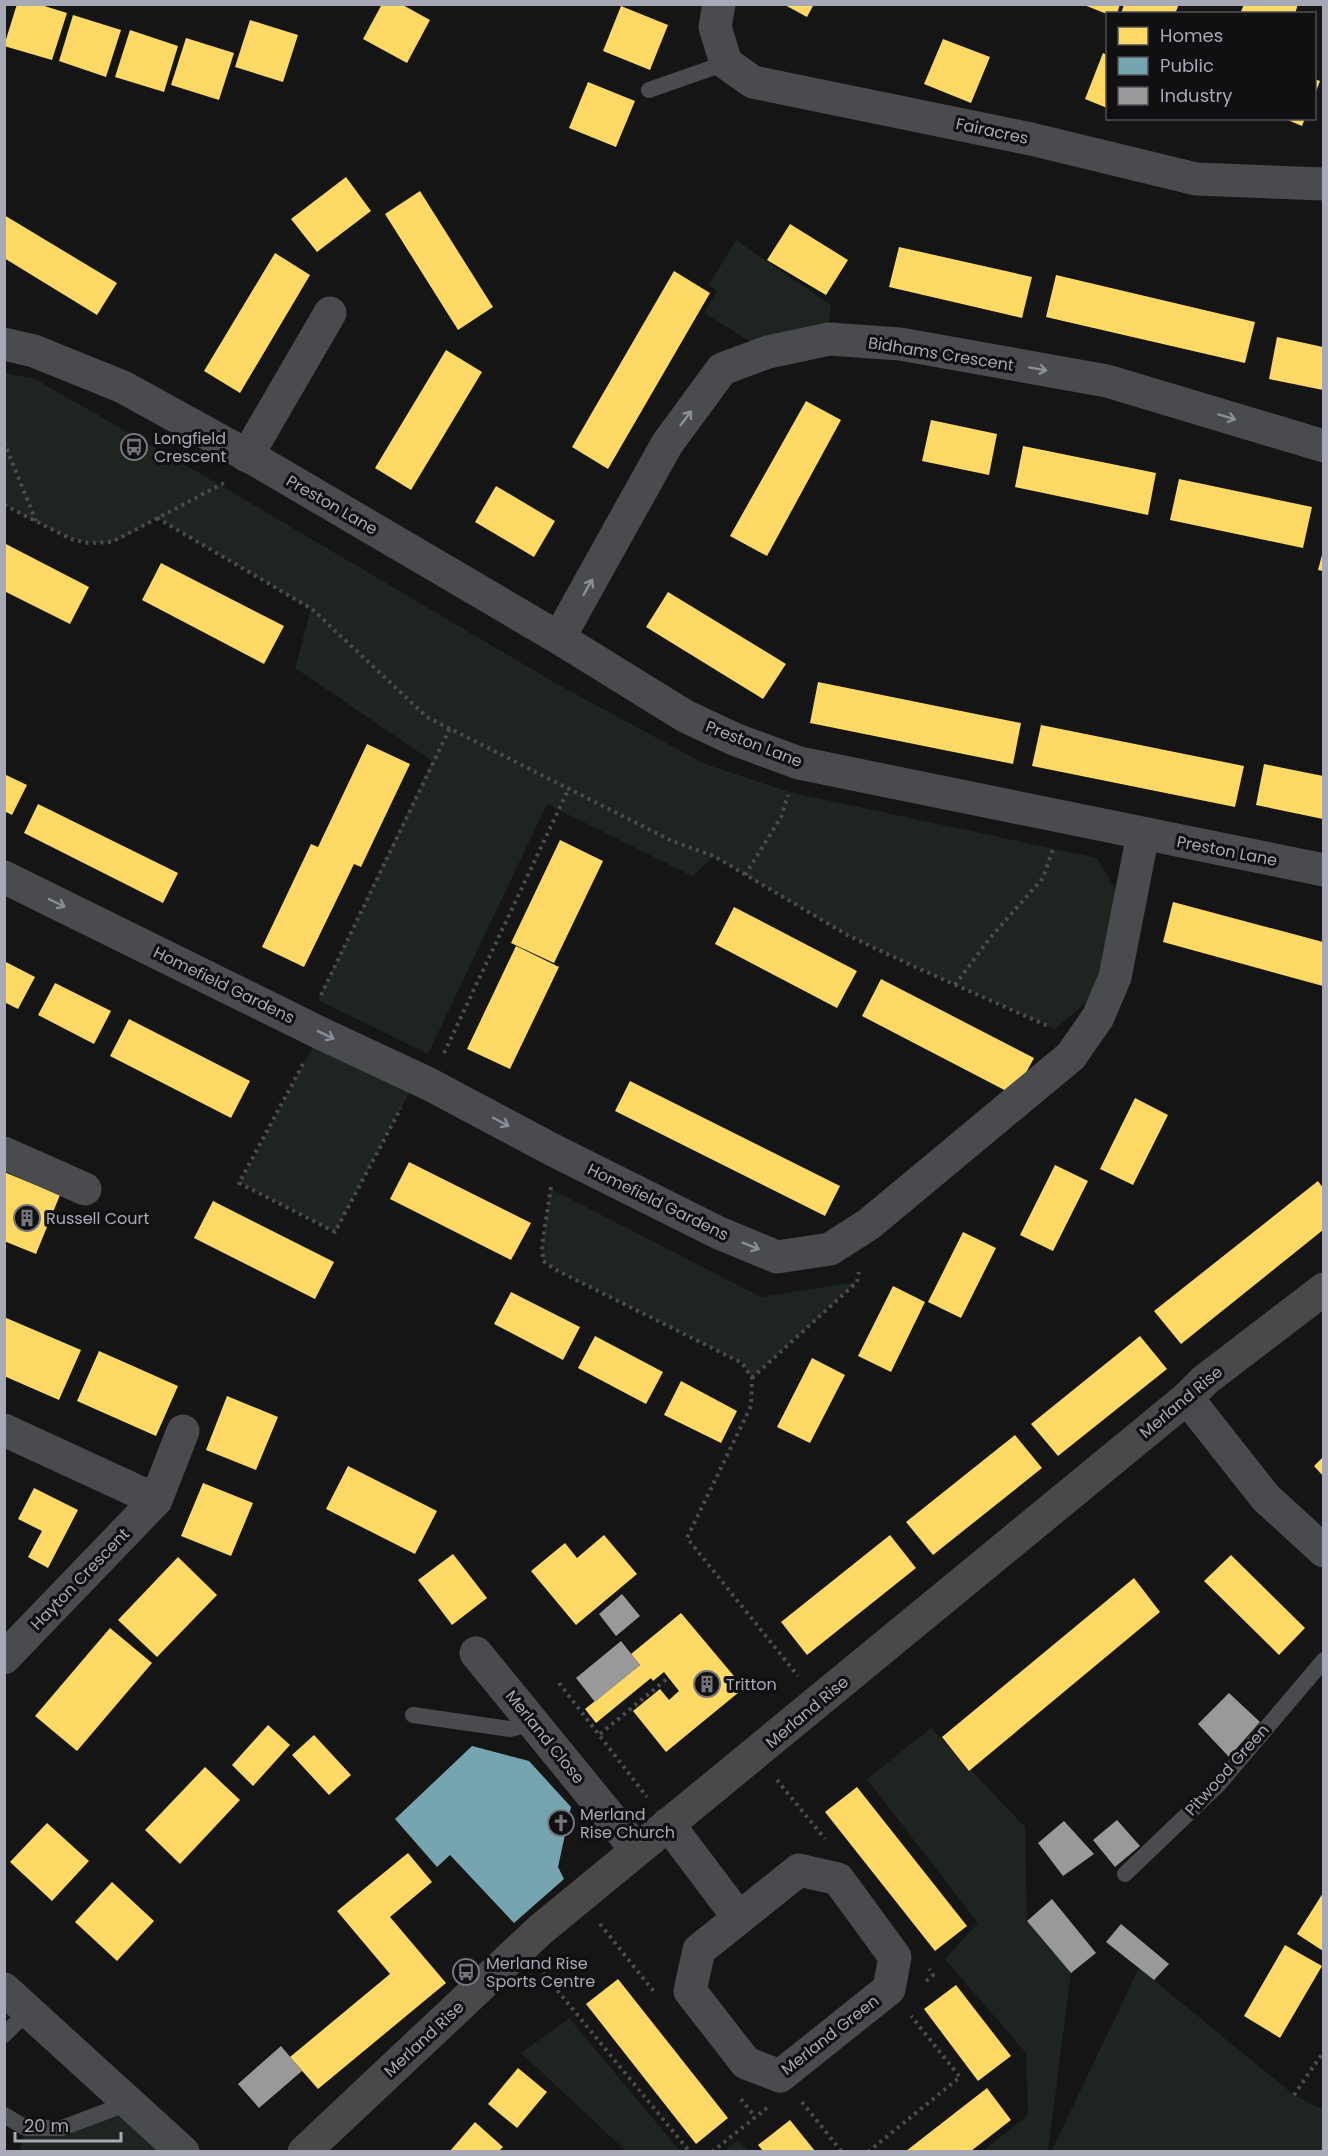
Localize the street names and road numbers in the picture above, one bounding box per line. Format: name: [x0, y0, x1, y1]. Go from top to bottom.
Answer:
street label: Fairacres: [954, 112, 1030, 150]
street label: Bidhams Crescent: [867, 331, 1016, 377]
street label: Preston Lane: [282, 470, 382, 540]
street label: Preston Lane: [702, 715, 806, 773]
street label: Preston Lane: [1175, 830, 1279, 872]
street label: Homefield Gardens: [150, 941, 298, 1029]
street label: Homefield Gardens: [584, 1158, 732, 1246]
street label: Merland Rise: [1135, 1360, 1227, 1443]
street label: Hayton Crescent: [25, 1523, 135, 1635]
street label: Merland Rise: [761, 1670, 853, 1753]
street label: Merland Close: [500, 1685, 590, 1789]
street label: Pitwood Green: [1180, 1719, 1274, 1821]
street label: Merland Green: [776, 1990, 884, 2080]
street label: Merland Rise: [379, 1996, 469, 2082]

